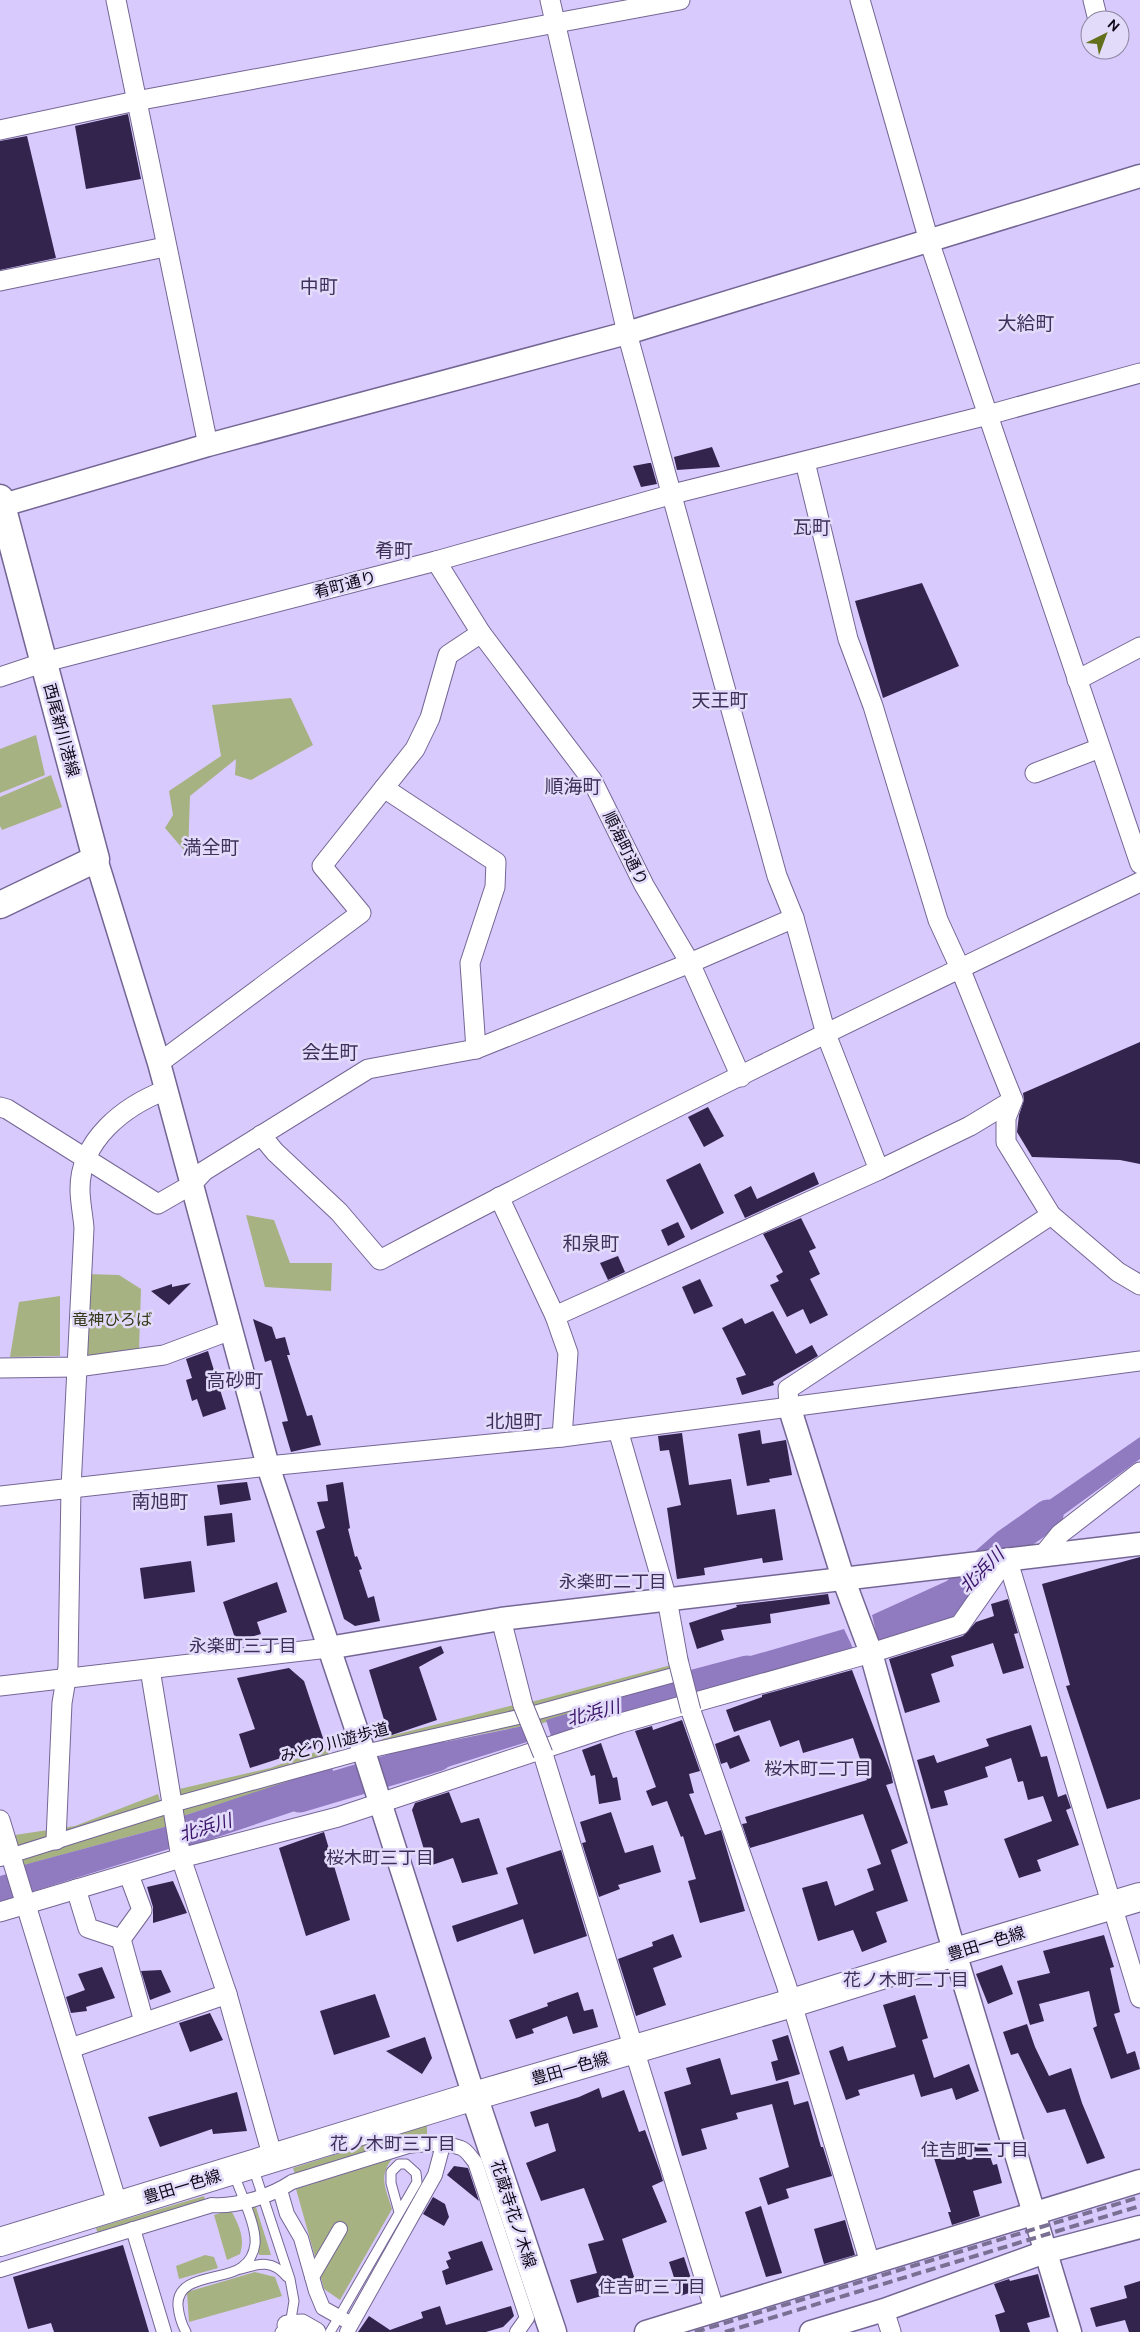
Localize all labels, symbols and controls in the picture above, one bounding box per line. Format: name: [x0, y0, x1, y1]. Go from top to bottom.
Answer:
north arrow: [1080, 10, 1130, 60]
text: N: [1104, 16, 1123, 35]
district label: 中町: [300, 275, 338, 297]
district label: 大給町: [997, 312, 1055, 334]
district label: 瓦町: [793, 516, 831, 538]
district label: 肴町: [375, 539, 413, 561]
street label: 肴町通り: [312, 567, 378, 601]
street label: 西尾新川港線: [41, 681, 83, 779]
district label: 天王町: [691, 689, 749, 711]
district label: 順海町: [544, 775, 602, 797]
street label: 順海町通り: [600, 808, 652, 888]
district label: 満全町: [182, 836, 240, 858]
district label: 会生町: [301, 1041, 359, 1063]
district label: 和泉町: [562, 1232, 620, 1254]
park label: 竜神ひろば: [72, 1310, 152, 1328]
district label: 高砂町: [206, 1369, 264, 1391]
district label: 北旭町: [485, 1410, 543, 1432]
district label: 南旭町: [131, 1490, 189, 1512]
water label: 北浜川: [955, 1542, 1009, 1596]
district label: 永楽町二丁目: [559, 1571, 667, 1591]
district label: 永楽町三丁目: [189, 1635, 297, 1655]
water label: 北浜川: [564, 1695, 624, 1729]
street label: みどり川遊歩道: [278, 1719, 390, 1765]
district label: 桜木町二丁目: [764, 1758, 872, 1778]
water label: 北浜川: [176, 1809, 236, 1844]
district label: 桜木町三丁目: [326, 1847, 434, 1867]
street label: 豊田一色線: [945, 1923, 1027, 1963]
district label: 花ノ木町二丁目: [843, 1969, 969, 1989]
street label: 豊田一色線: [529, 2048, 611, 2088]
district label: 花ノ木町三丁目: [330, 2133, 456, 2153]
district label: 住吉町二丁目: [921, 2139, 1029, 2159]
street label: 花蔵寺花ノ木線: [488, 2158, 540, 2270]
street label: 豊田一色線: [141, 2166, 223, 2206]
district label: 住吉町三丁目: [598, 2276, 706, 2296]

